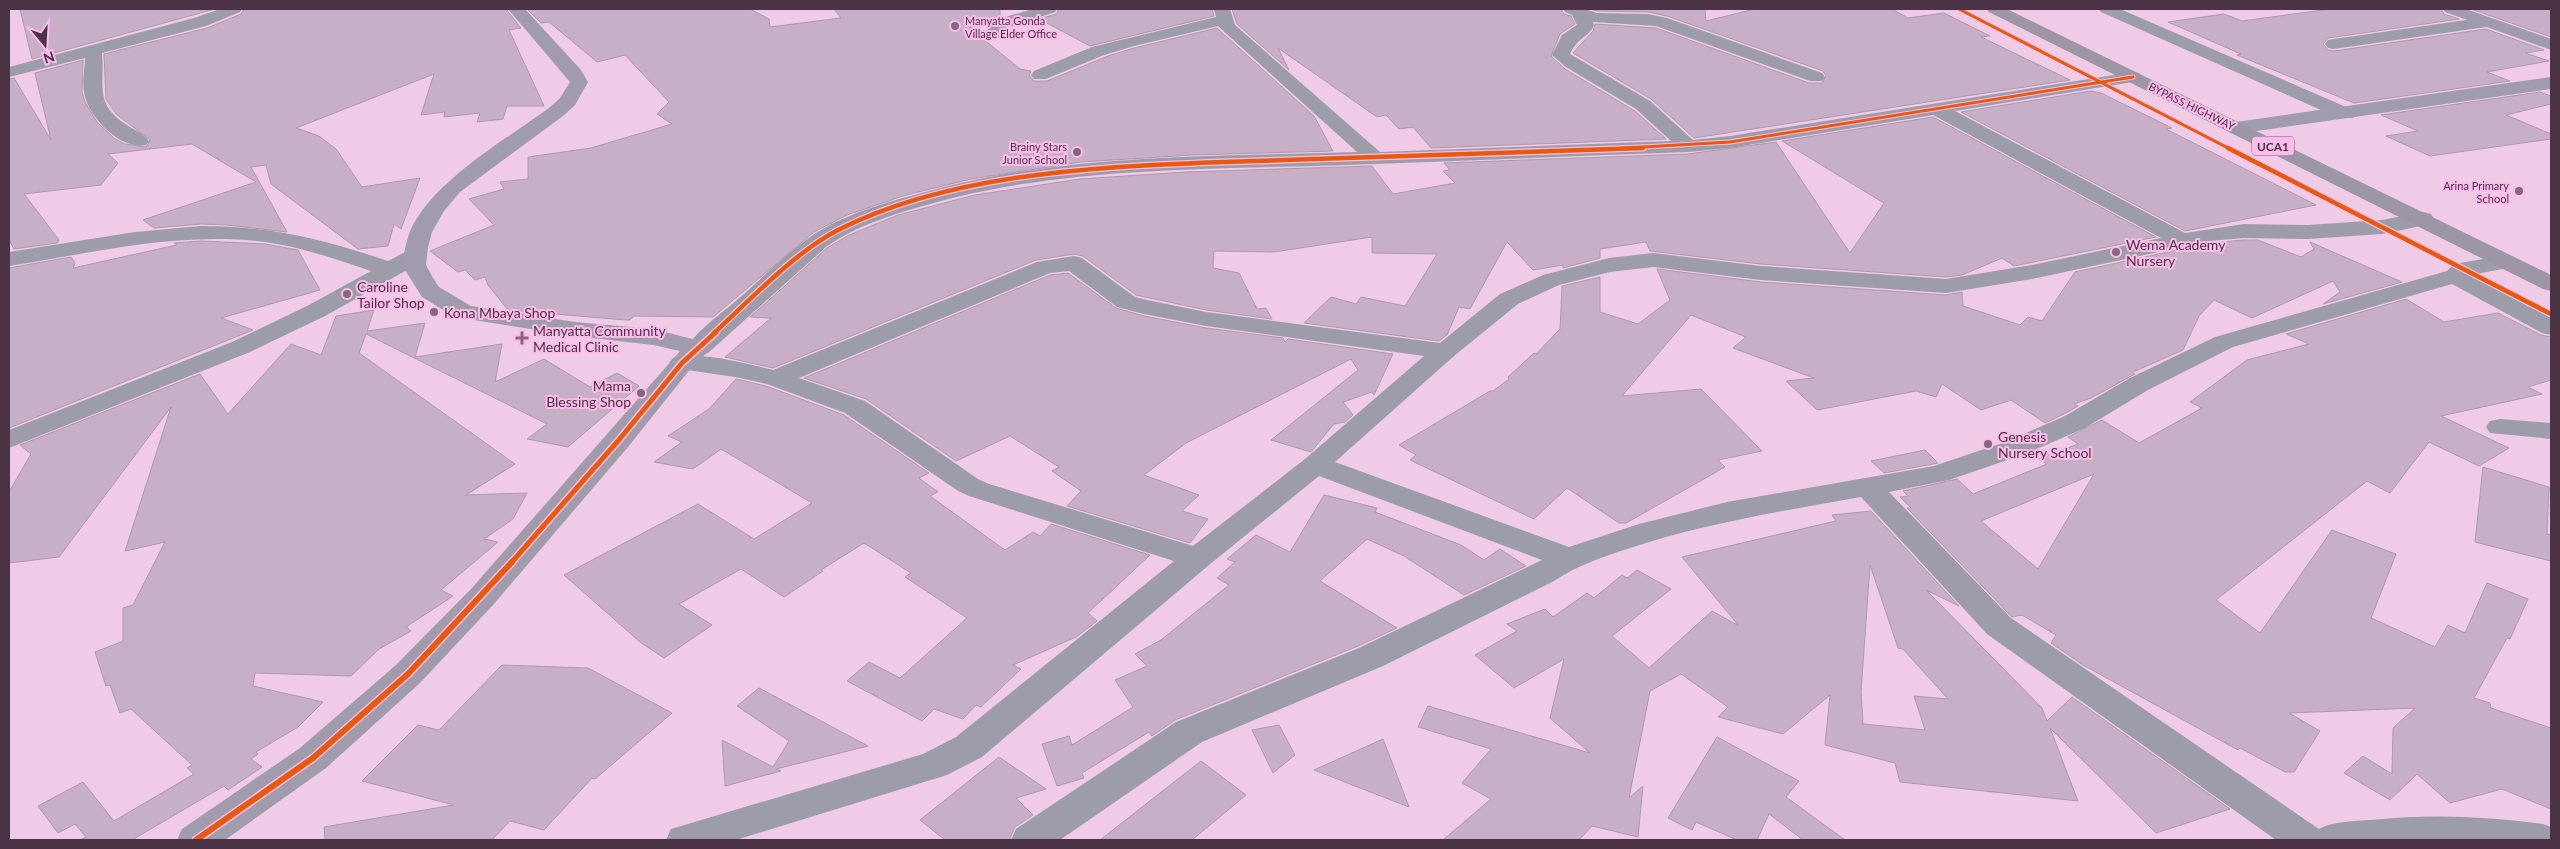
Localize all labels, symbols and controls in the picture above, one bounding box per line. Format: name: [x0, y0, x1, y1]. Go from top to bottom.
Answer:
place label: Manyatta Gonda Village Elder Office: [965, 14, 1057, 40]
north arrow: [20, 20, 70, 70]
marker: Manyatta Gonda Village Elder Office: [949, 20, 961, 32]
text: N: [41, 48, 57, 68]
street label: BYPASS HIGHWAY: [2147, 79, 2237, 133]
road number: UCA1: [2252, 136, 2294, 156]
place label: Brainy Stars Junior School: [1002, 140, 1067, 166]
marker: Brainy Stars Junior School: [1071, 146, 1083, 158]
place label: Arina Primary School: [2443, 179, 2509, 205]
marker: Arina Primary School: [2513, 185, 2525, 197]
place label: Wema Academy Nursery: [2126, 236, 2226, 269]
marker: Wema Academy Nursery: [2110, 246, 2122, 258]
place label: Caroline Tailor Shop: [357, 278, 425, 311]
marker: Caroline Tailor Shop: [341, 288, 353, 300]
place label: Kona Mbaya Shop: [444, 304, 555, 321]
marker: Kona Mbaya Shop: [428, 306, 440, 318]
place label: Manyatta Community Medical Clinic: [533, 322, 667, 355]
marker: Manyatta Community Medical Clinic: [515, 331, 529, 345]
place label: Mama Blessing Shop: [546, 377, 631, 410]
marker: Mama Blessing Shop: [635, 387, 647, 399]
place label: Genesis Nursery School: [1998, 428, 2092, 461]
marker: Genesis Nursery School: [1982, 438, 1994, 450]

